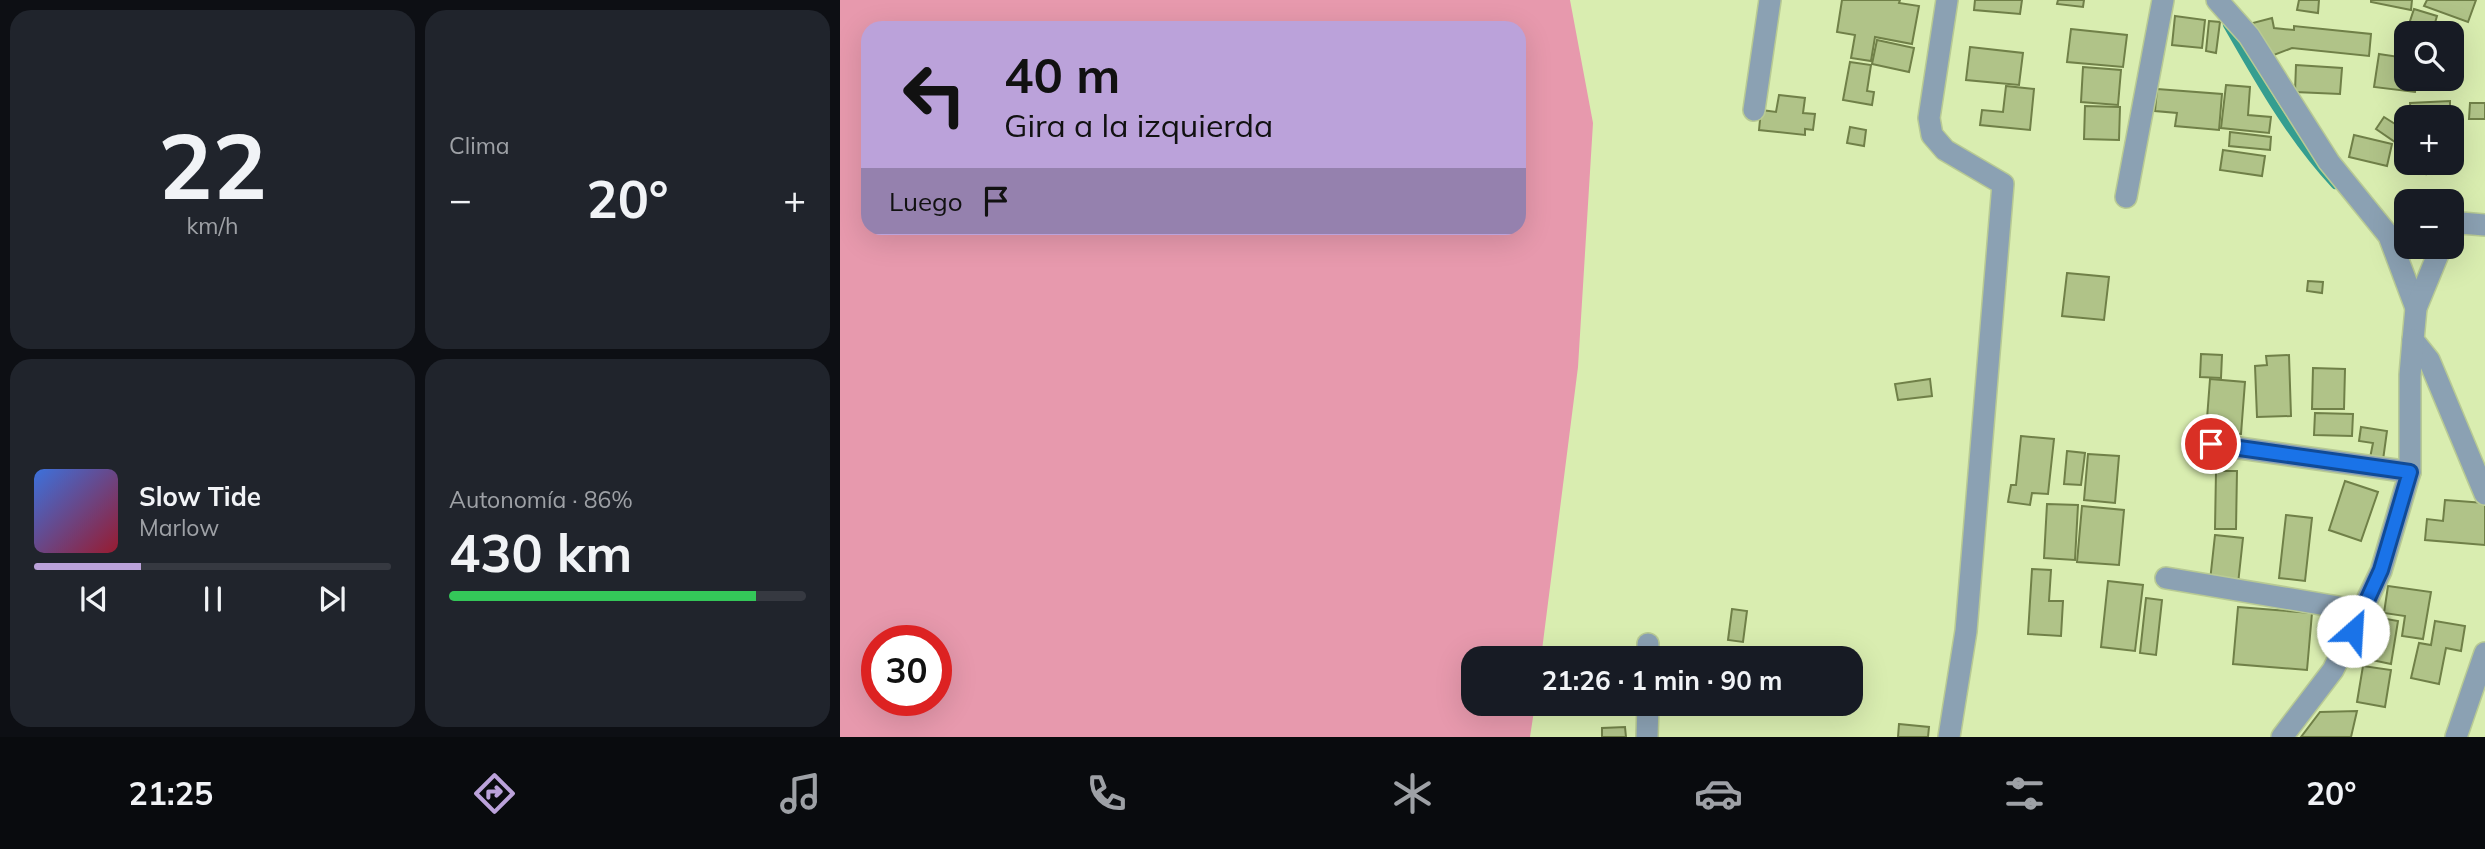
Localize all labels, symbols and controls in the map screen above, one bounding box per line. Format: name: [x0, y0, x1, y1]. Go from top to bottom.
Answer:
map controls: [2394, 21, 2464, 259]
button: search: [2394, 21, 2464, 91]
text: 40 m: [1004, 44, 1120, 105]
icon: left: [889, 49, 980, 140]
text: Gira a la izquierda: [1004, 105, 1273, 145]
button: +: [2394, 105, 2464, 175]
text: 22: [158, 108, 267, 222]
text: Clima: [449, 131, 510, 160]
text: 20°: [586, 166, 669, 231]
text: −: [449, 175, 472, 223]
text: +: [783, 175, 806, 223]
icon: arrive: [977, 182, 1015, 220]
text: Luego: [889, 185, 963, 218]
button: −: [2394, 189, 2464, 259]
text: km/h: [186, 211, 239, 240]
pin: [2181, 414, 2241, 474]
icon: arrive: [2192, 425, 2230, 463]
text: Slow Tide: [139, 480, 261, 513]
text: Autonomía · 86%: [449, 485, 633, 514]
text: Marlow: [139, 513, 219, 542]
text: 430 km: [449, 520, 632, 585]
icon: previous: [75, 580, 113, 618]
icon: pause: [194, 580, 232, 618]
icon: next: [313, 580, 351, 618]
position arrow: [2316, 594, 2390, 668]
speed limit sign: 30: [861, 625, 952, 716]
text: 21:26 · 1 min · 90 m: [1542, 664, 1782, 697]
icon: directions: [470, 769, 519, 818]
icon: music: [776, 769, 825, 818]
icon: phone: [1082, 769, 1131, 818]
icon: climate: [1388, 769, 1437, 818]
icon: car: [1694, 769, 1743, 818]
icon: filters: [2000, 769, 2049, 818]
text: 21:25: [128, 773, 213, 813]
text: 20°: [2306, 773, 2356, 813]

